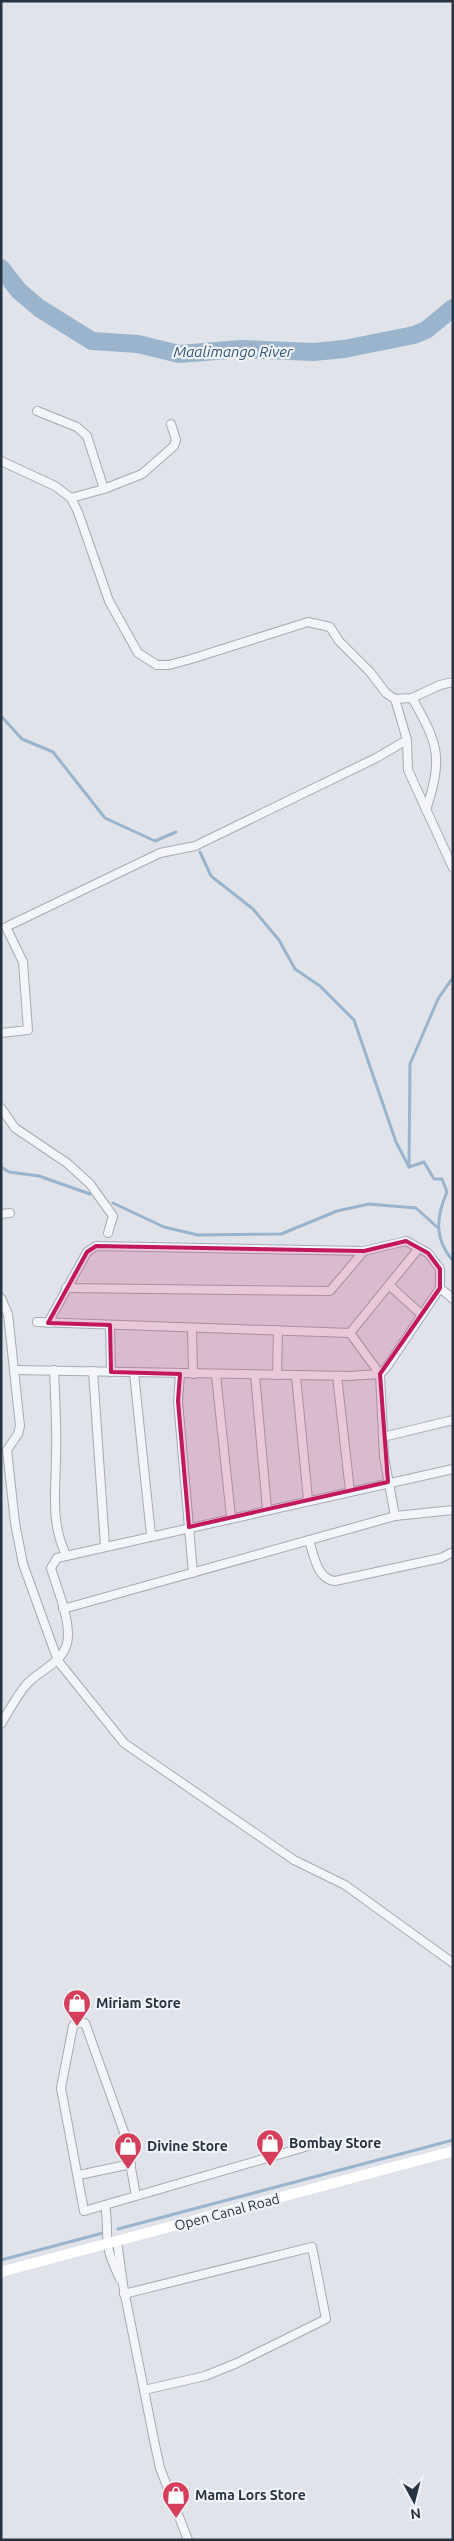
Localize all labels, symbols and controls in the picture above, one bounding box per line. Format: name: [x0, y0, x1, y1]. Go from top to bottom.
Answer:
water label: Maalimango River: [174, 343, 294, 360]
shop icon: Miriam Store: [62, 1988, 92, 2027]
place label: Miriam Store: [96, 1995, 181, 2011]
shop icon: Bombay Store: [255, 2128, 285, 2167]
shop icon: Divine Store: [113, 2131, 143, 2170]
place label: Bombay Store: [289, 2135, 381, 2151]
place label: Divine Store: [147, 2138, 228, 2154]
street label: Open Canal Road: [173, 2190, 281, 2234]
north arrow: [389, 2476, 439, 2526]
shop icon: Mama Lors Store: [161, 2480, 191, 2519]
place label: Mama Lors Store: [195, 2487, 306, 2503]
text: N: [409, 2505, 422, 2522]

